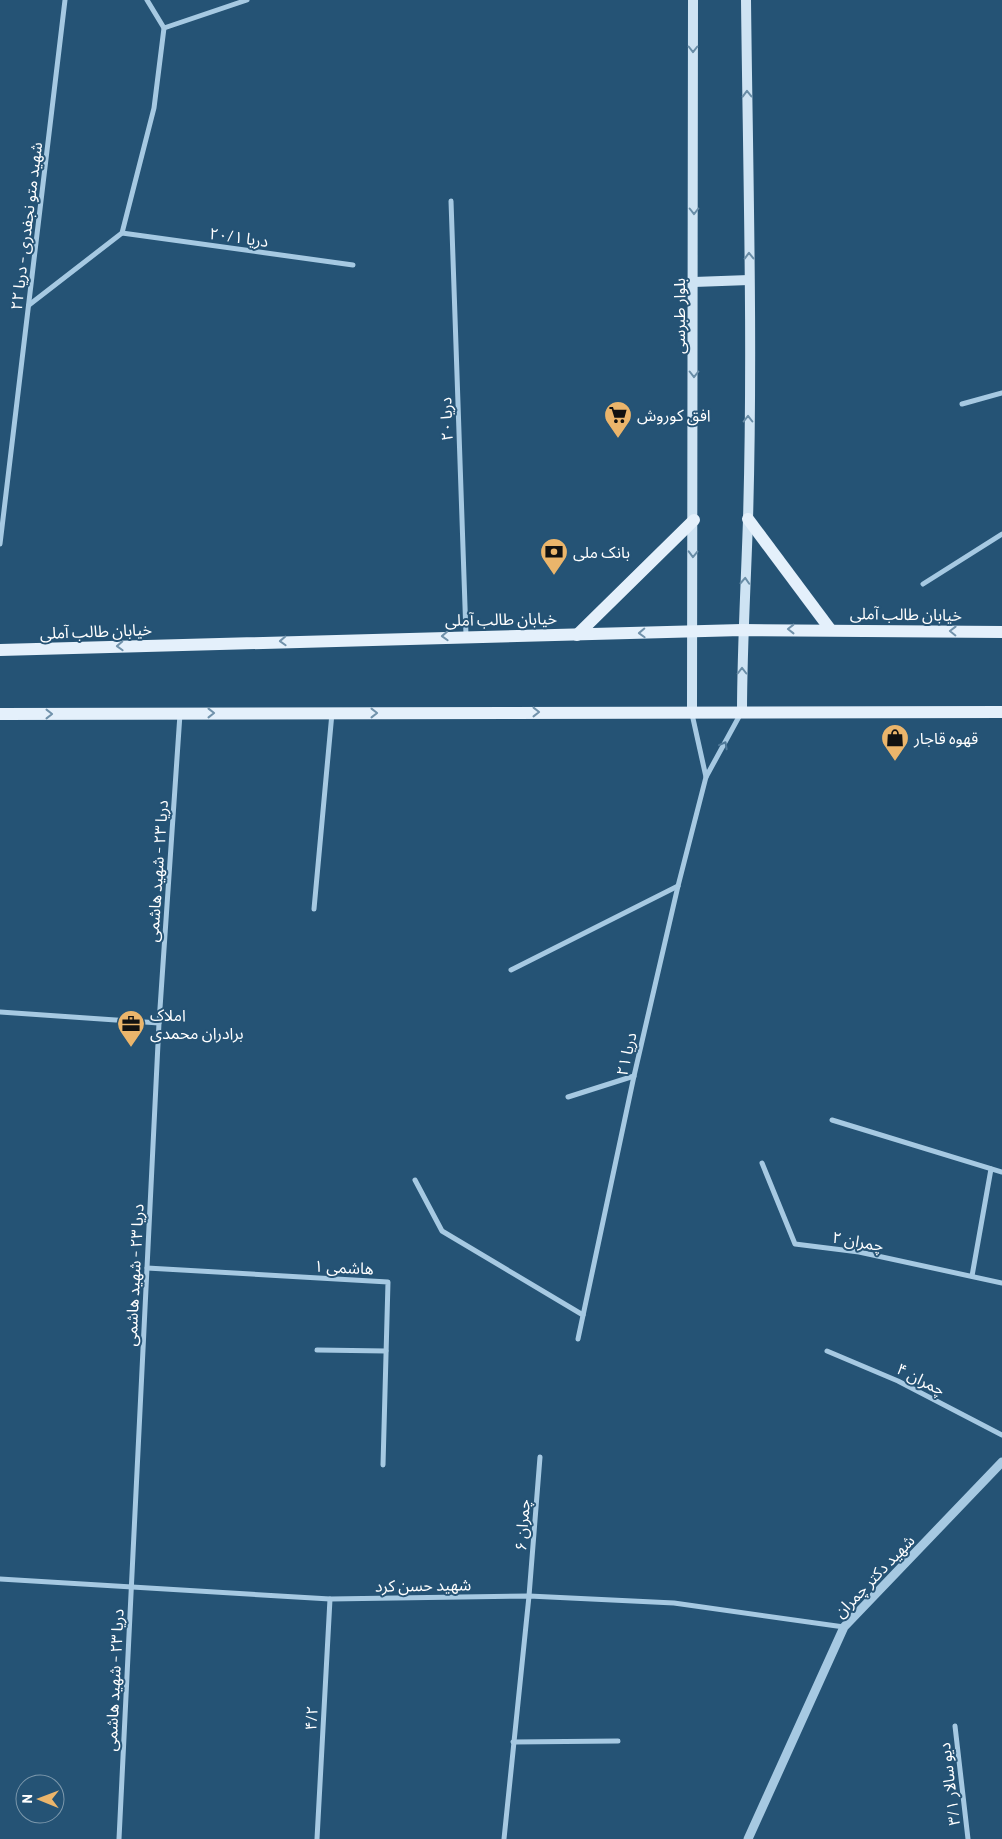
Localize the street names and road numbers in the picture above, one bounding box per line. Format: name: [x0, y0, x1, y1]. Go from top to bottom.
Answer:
street label: شهید متو نجفدری - دریا ۲۲: [6, 141, 46, 311]
street label: دریا ۲۰/۱: [208, 223, 270, 251]
street label: بلوار طبرسی: [669, 278, 689, 354]
street label: دریا ۲۰: [435, 397, 457, 441]
street label: خیابان طالب آملی: [850, 603, 962, 625]
street label: خیابان طالب آملی: [445, 608, 557, 630]
street label: خیابان طالب آملی: [40, 619, 152, 643]
street label: دریا ۲۳ - شهید هاشمی: [142, 799, 172, 943]
street label: دریا ۲۱: [611, 1030, 641, 1078]
street label: دریا ۲۳ - شهید هاشمی: [120, 1203, 148, 1347]
street label: چمران ۲: [831, 1227, 885, 1256]
street label: هاشمی ۱: [314, 1255, 374, 1279]
street label: چمران ۴: [893, 1358, 949, 1401]
street label: چمران ۶: [510, 1498, 535, 1552]
street label: شهید دکتر چمران: [829, 1530, 919, 1622]
street label: شهید حسن کرد: [375, 1574, 471, 1596]
street label: دریا ۲۳ - شهید هاشمی: [100, 1608, 128, 1752]
street label: ۴/۲: [300, 1705, 321, 1731]
street label: دیو سالار ۳/۱: [934, 1741, 964, 1827]

